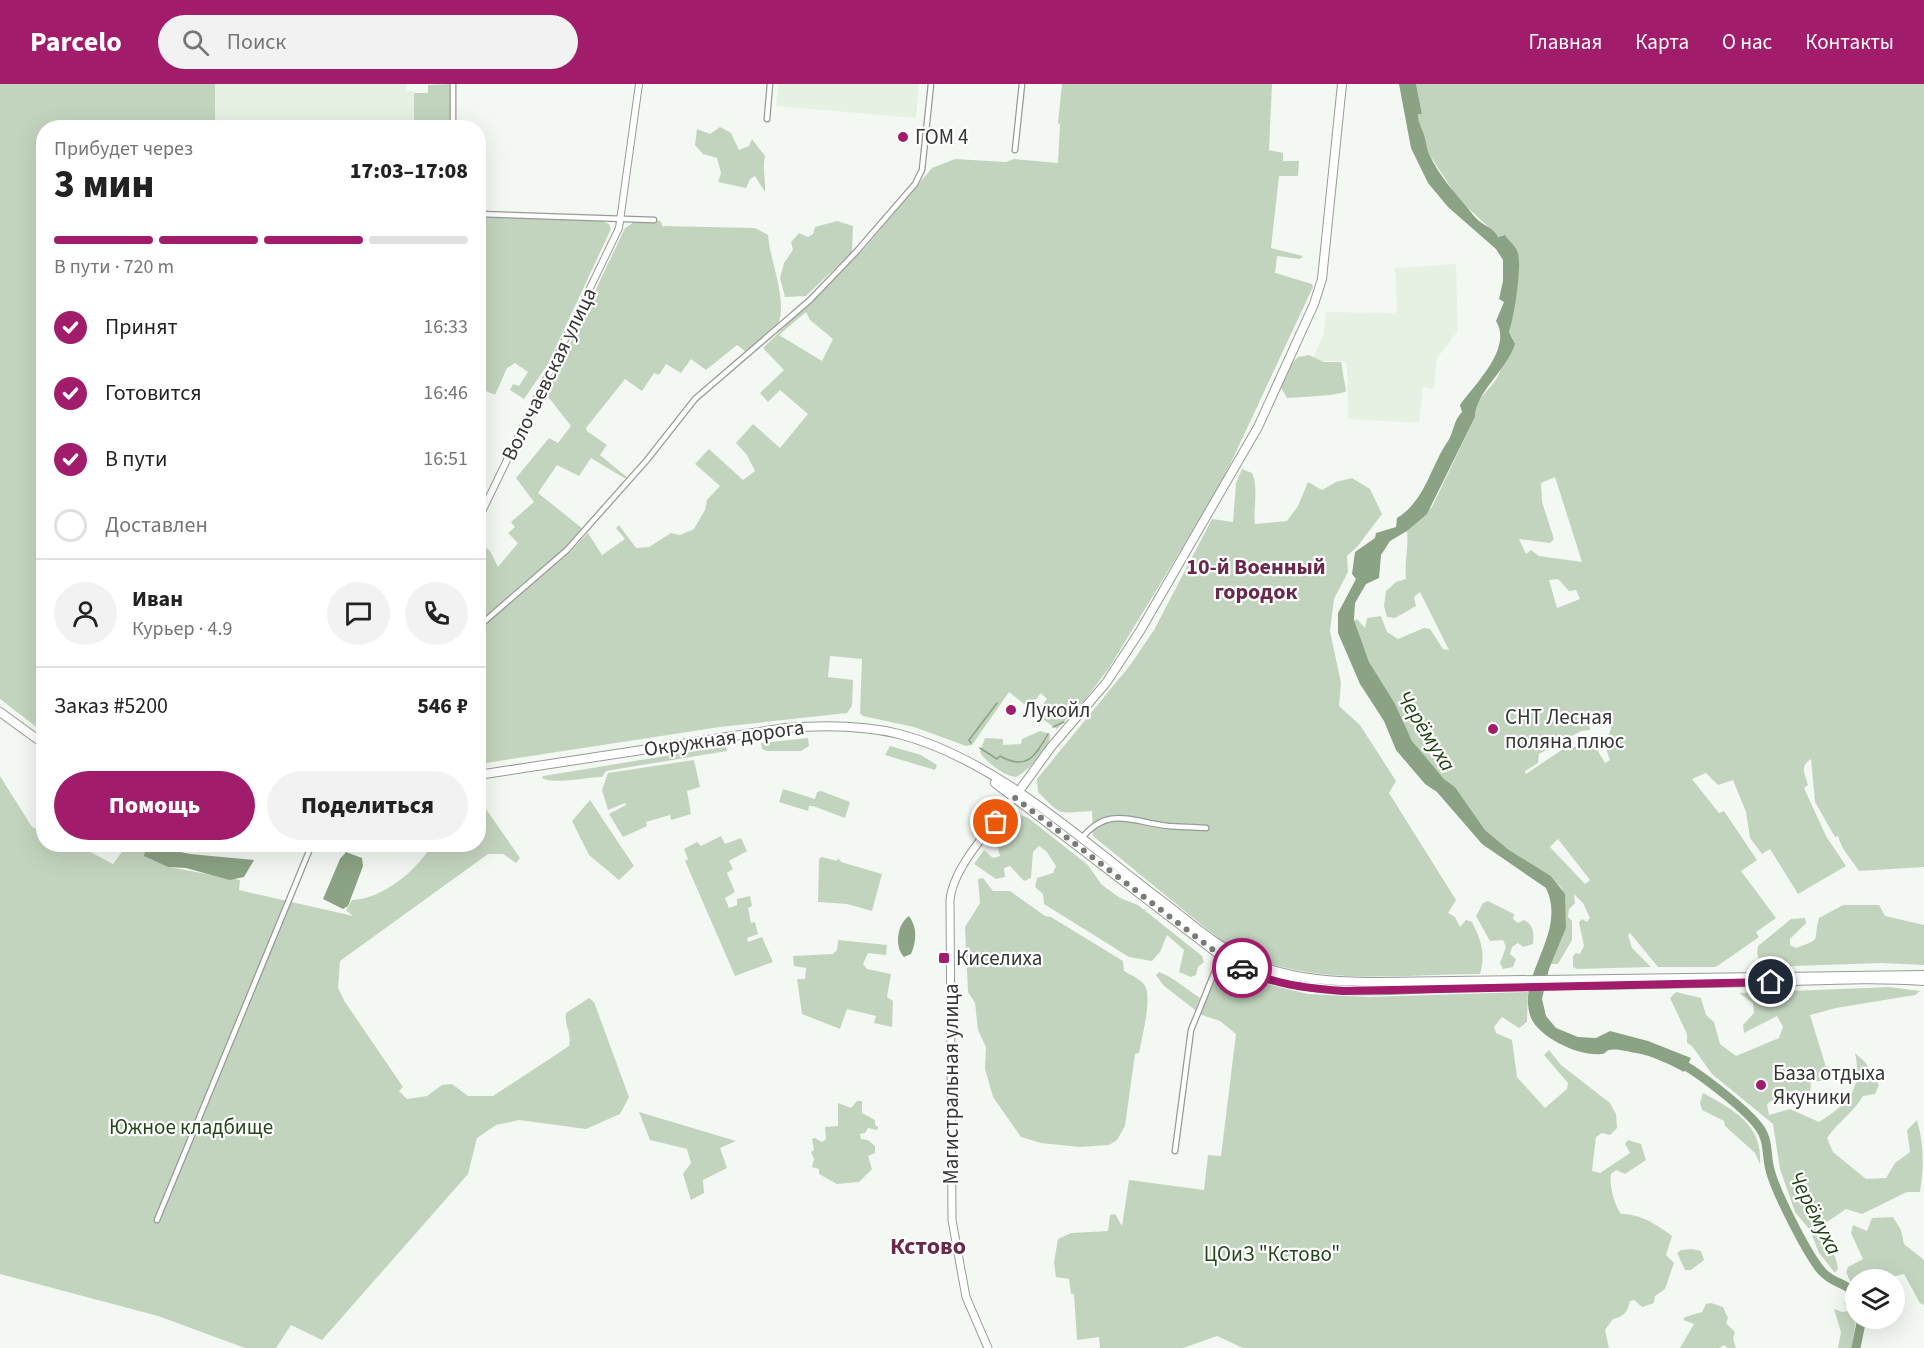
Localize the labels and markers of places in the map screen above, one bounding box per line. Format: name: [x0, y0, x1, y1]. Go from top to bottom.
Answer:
place label: ГОМ 4: [915, 122, 969, 152]
marker: ГОМ 4: [896, 130, 910, 144]
place label: Лукойл: [1023, 695, 1090, 725]
place label: СНТ Лесная поляна плюс: [1505, 702, 1625, 756]
marker: Лукойл: [1004, 703, 1018, 717]
marker: СНТ Лесная поляна плюс: [1486, 722, 1500, 736]
pin: [970, 796, 1021, 847]
place label: Киселиха: [956, 943, 1042, 973]
marker: Киселиха: [937, 951, 951, 965]
pin: [1745, 956, 1796, 1007]
place label: База отдыха Якуники: [1773, 1058, 1885, 1112]
marker: База отдыха Якуники: [1754, 1078, 1768, 1092]

